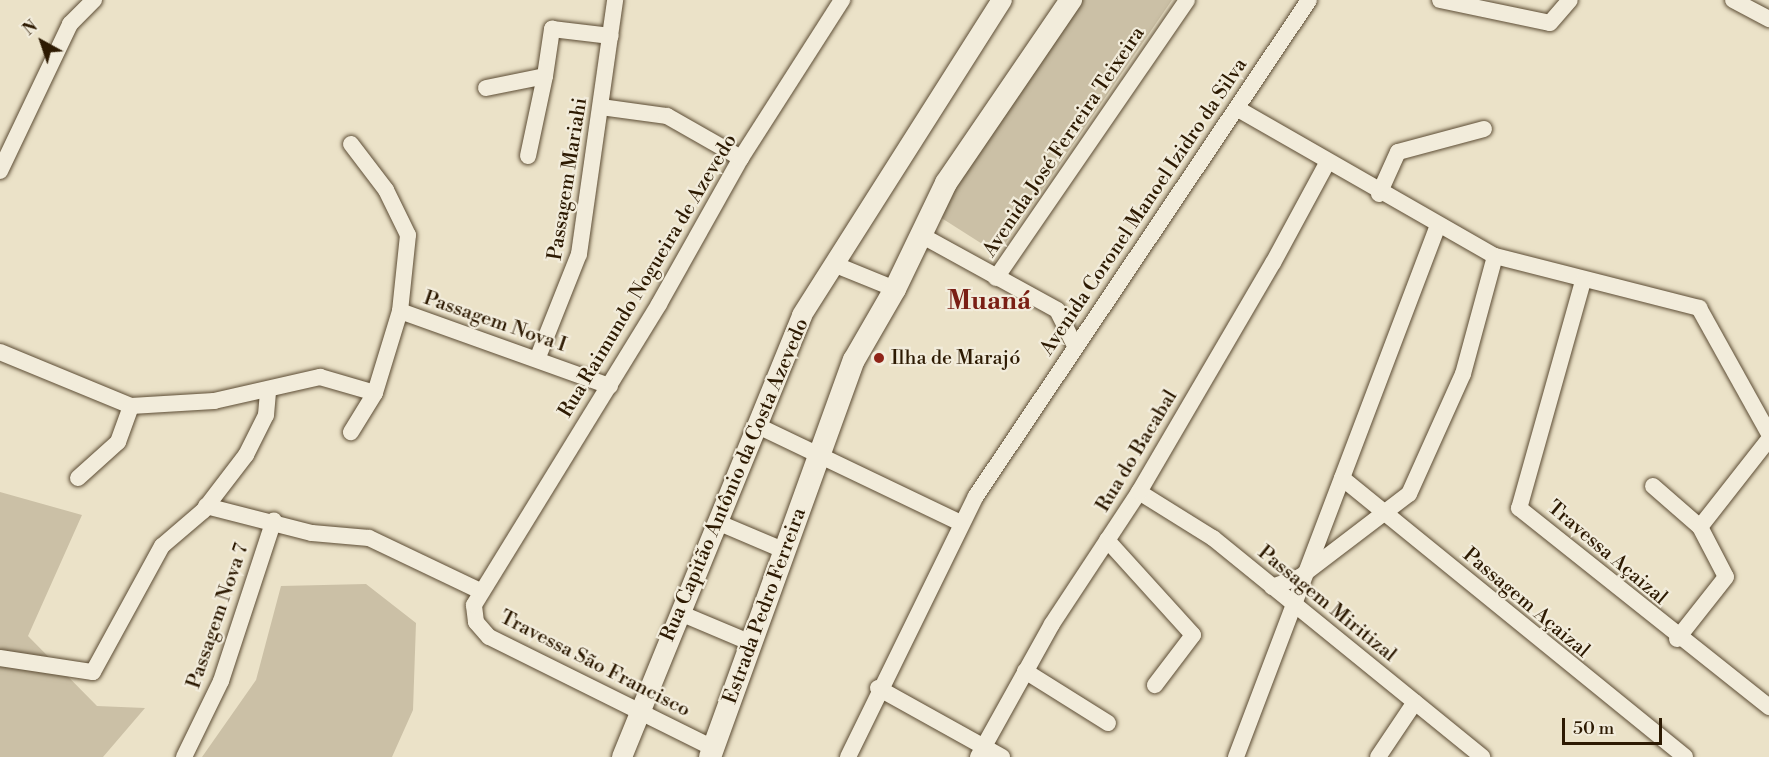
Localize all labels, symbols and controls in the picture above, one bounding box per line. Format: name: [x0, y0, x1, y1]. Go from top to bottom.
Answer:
north arrow: [12, 12, 72, 72]
text: N: [19, 16, 42, 40]
street label: Avenida José Ferreira Teixeira: [978, 22, 1150, 262]
street label: Avenida Coronel Manoel Izidro da Silva: [1035, 54, 1253, 360]
street label: Passagem Mariahi: [543, 96, 593, 262]
street label: Rua Raimundo Nogueira de Azevedo: [554, 130, 742, 422]
street label: Passagem Nova I: [420, 286, 570, 358]
district label: Muaná: [947, 286, 1031, 318]
street label: Rua Capitão Antônio da Costa Azevedo: [656, 315, 814, 645]
place label: Ilha de Marajó: [891, 346, 1020, 370]
marker: Ilha de Marajó: [872, 351, 886, 365]
street label: Rua do Bacabal: [1091, 386, 1183, 516]
street label: Travessa Açaizal: [1542, 496, 1672, 610]
street label: Estrada Pedro Ferreira: [718, 505, 812, 707]
street label: Passagem Nova 7: [182, 540, 254, 692]
street label: Passagem Miritizal: [1253, 541, 1401, 667]
street label: Passagem Açaizal: [1458, 543, 1594, 663]
street label: Travessa São Francisco: [496, 606, 694, 722]
scale bar: [1565, 706, 1666, 744]
text: 50 m: [1573, 717, 1614, 740]

